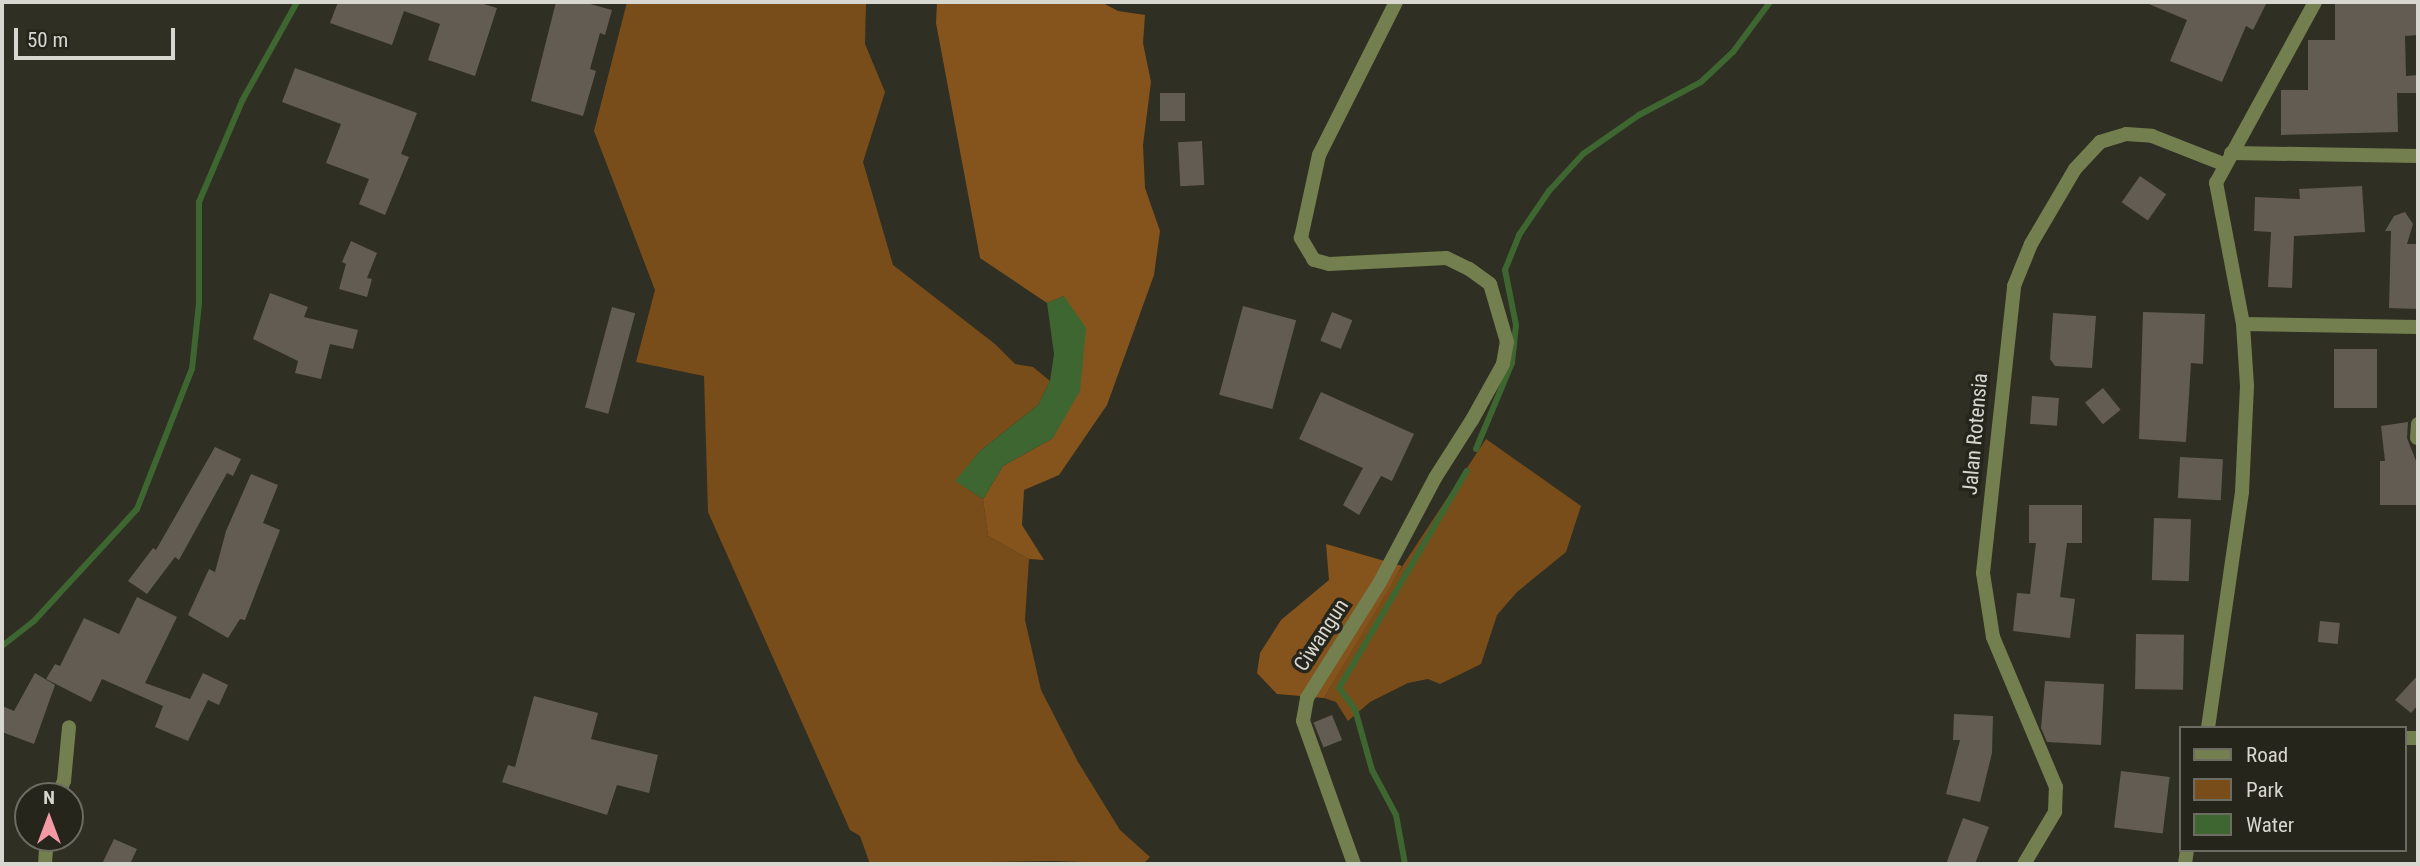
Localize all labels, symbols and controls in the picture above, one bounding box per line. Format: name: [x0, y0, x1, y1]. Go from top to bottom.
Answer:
scale bar: [18, 14, 178, 58]
text: 50 m: [27, 28, 68, 52]
street label: Jalan Rotensia: [1957, 372, 1993, 496]
street label: Ciwangun: [1288, 594, 1354, 676]
legend: [2178, 726, 2406, 852]
text: Road: [2246, 743, 2288, 767]
text: Park: [2246, 778, 2283, 802]
north arrow: [14, 782, 84, 852]
text: N: [43, 786, 55, 809]
text: Water: [2246, 813, 2294, 837]

